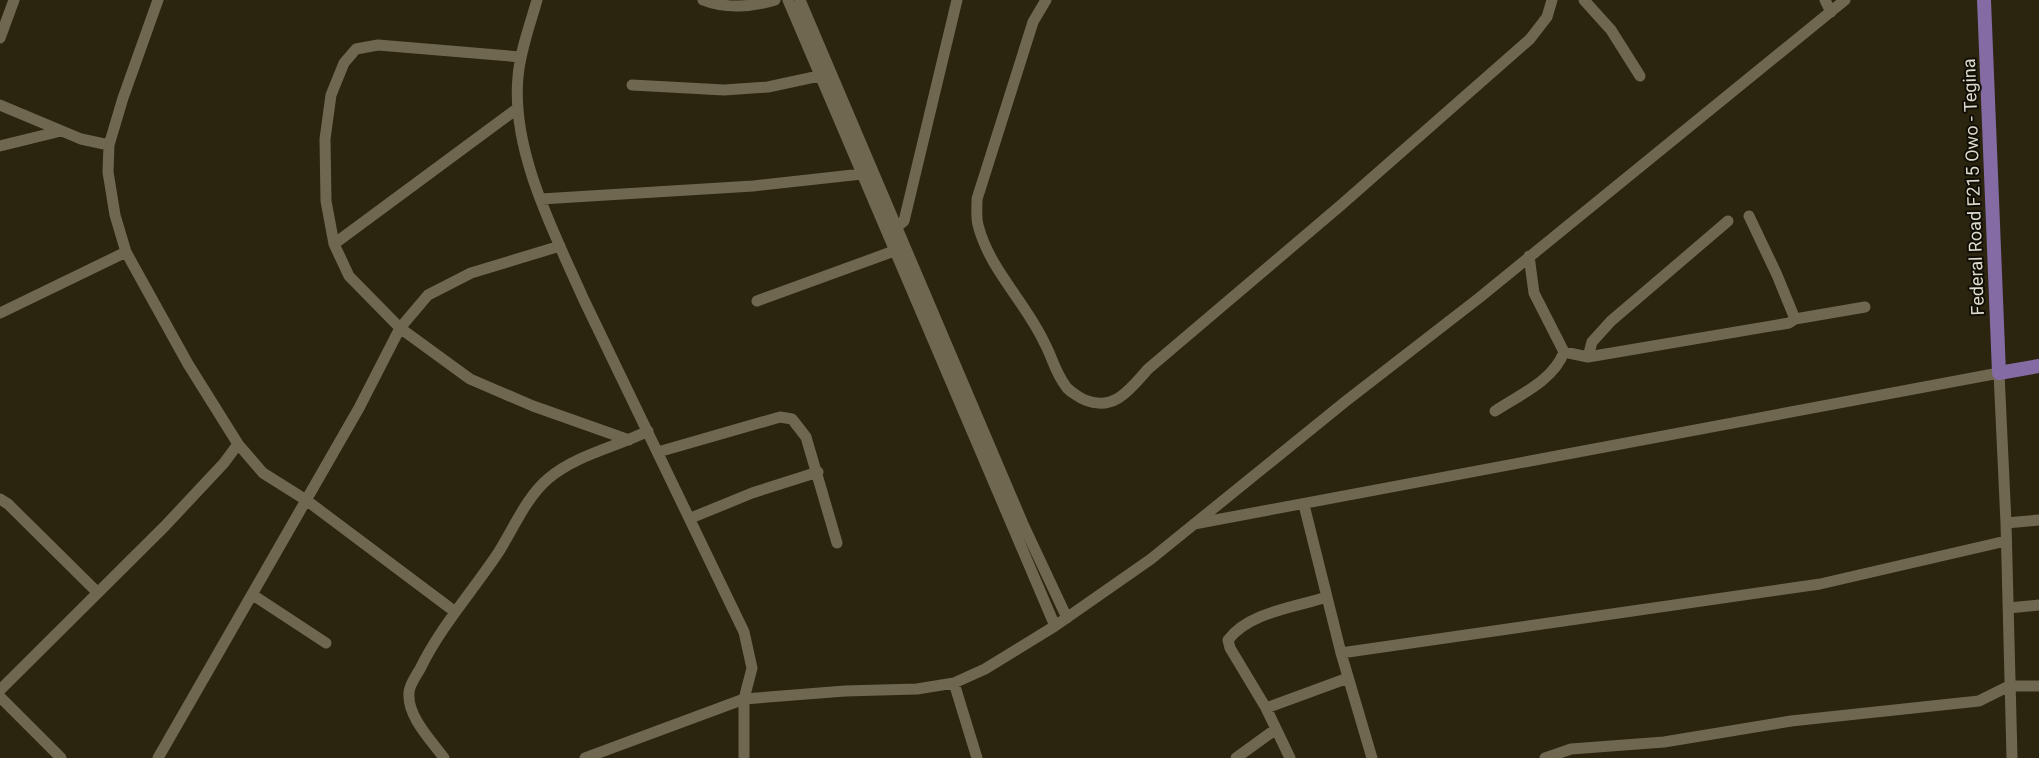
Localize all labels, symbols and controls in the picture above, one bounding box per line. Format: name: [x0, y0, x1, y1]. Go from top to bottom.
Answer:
street label: Federal Road F215 Owo - Tegina: [1958, 58, 1988, 316]

